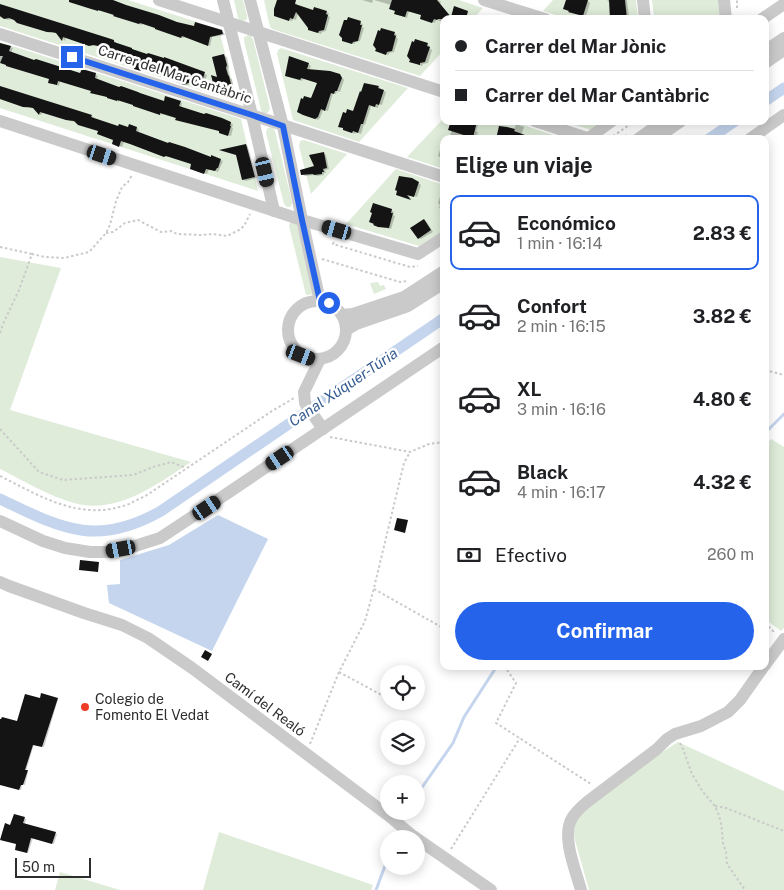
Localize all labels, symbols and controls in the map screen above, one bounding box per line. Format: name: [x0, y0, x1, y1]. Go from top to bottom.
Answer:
text: Carrer del Mar Jònic: [485, 35, 666, 57]
street label: Carrer del Mar Cantàbric: [96, 42, 254, 106]
route end: [61, 46, 83, 68]
text: Carrer del Mar Cantàbric: [485, 84, 710, 106]
car: [85, 143, 118, 167]
text: Elige un viaje: [455, 152, 593, 178]
car: [254, 156, 275, 188]
icon: car: [457, 210, 502, 255]
text: Económico: [517, 212, 616, 234]
car: [320, 219, 353, 241]
text: 2.83 €: [693, 222, 752, 244]
text: 1 min · 16:14: [517, 234, 603, 253]
route start: [318, 292, 340, 314]
icon: car: [457, 293, 502, 338]
text: Confort: [517, 295, 587, 317]
text: 3.82 €: [693, 305, 752, 327]
text: 2 min · 16:15: [517, 317, 606, 336]
car: [284, 343, 317, 367]
water label: Canal Xúquer-Túria: [285, 344, 401, 430]
icon: car: [457, 376, 502, 421]
text: XL: [517, 378, 542, 400]
text: 4.80 €: [693, 388, 752, 410]
text: 3 min · 16:16: [517, 400, 606, 419]
car: [263, 443, 296, 473]
icon: car: [457, 459, 502, 504]
text: Black: [517, 461, 568, 483]
text: 4.32 €: [693, 471, 752, 493]
text: 4 min · 16:17: [517, 483, 606, 502]
car: [190, 493, 223, 523]
car: [104, 539, 137, 559]
icon: cash: [455, 541, 483, 569]
text: Efectivo: [495, 544, 567, 566]
text: 260 m: [707, 545, 754, 564]
button: Confirmar: [455, 602, 754, 660]
map controls: [380, 665, 425, 875]
button: locate: [380, 665, 425, 710]
street label: Camí del Realó: [222, 669, 308, 739]
place label: Colegio de Fomento El Vedat: [95, 691, 209, 723]
marker: Colegio de Fomento El Vedat: [79, 701, 91, 713]
button: layers: [380, 720, 425, 765]
button: +: [380, 775, 425, 820]
button: −: [380, 830, 425, 875]
scale bar: [15, 855, 91, 878]
text: 50 m: [22, 859, 55, 875]

